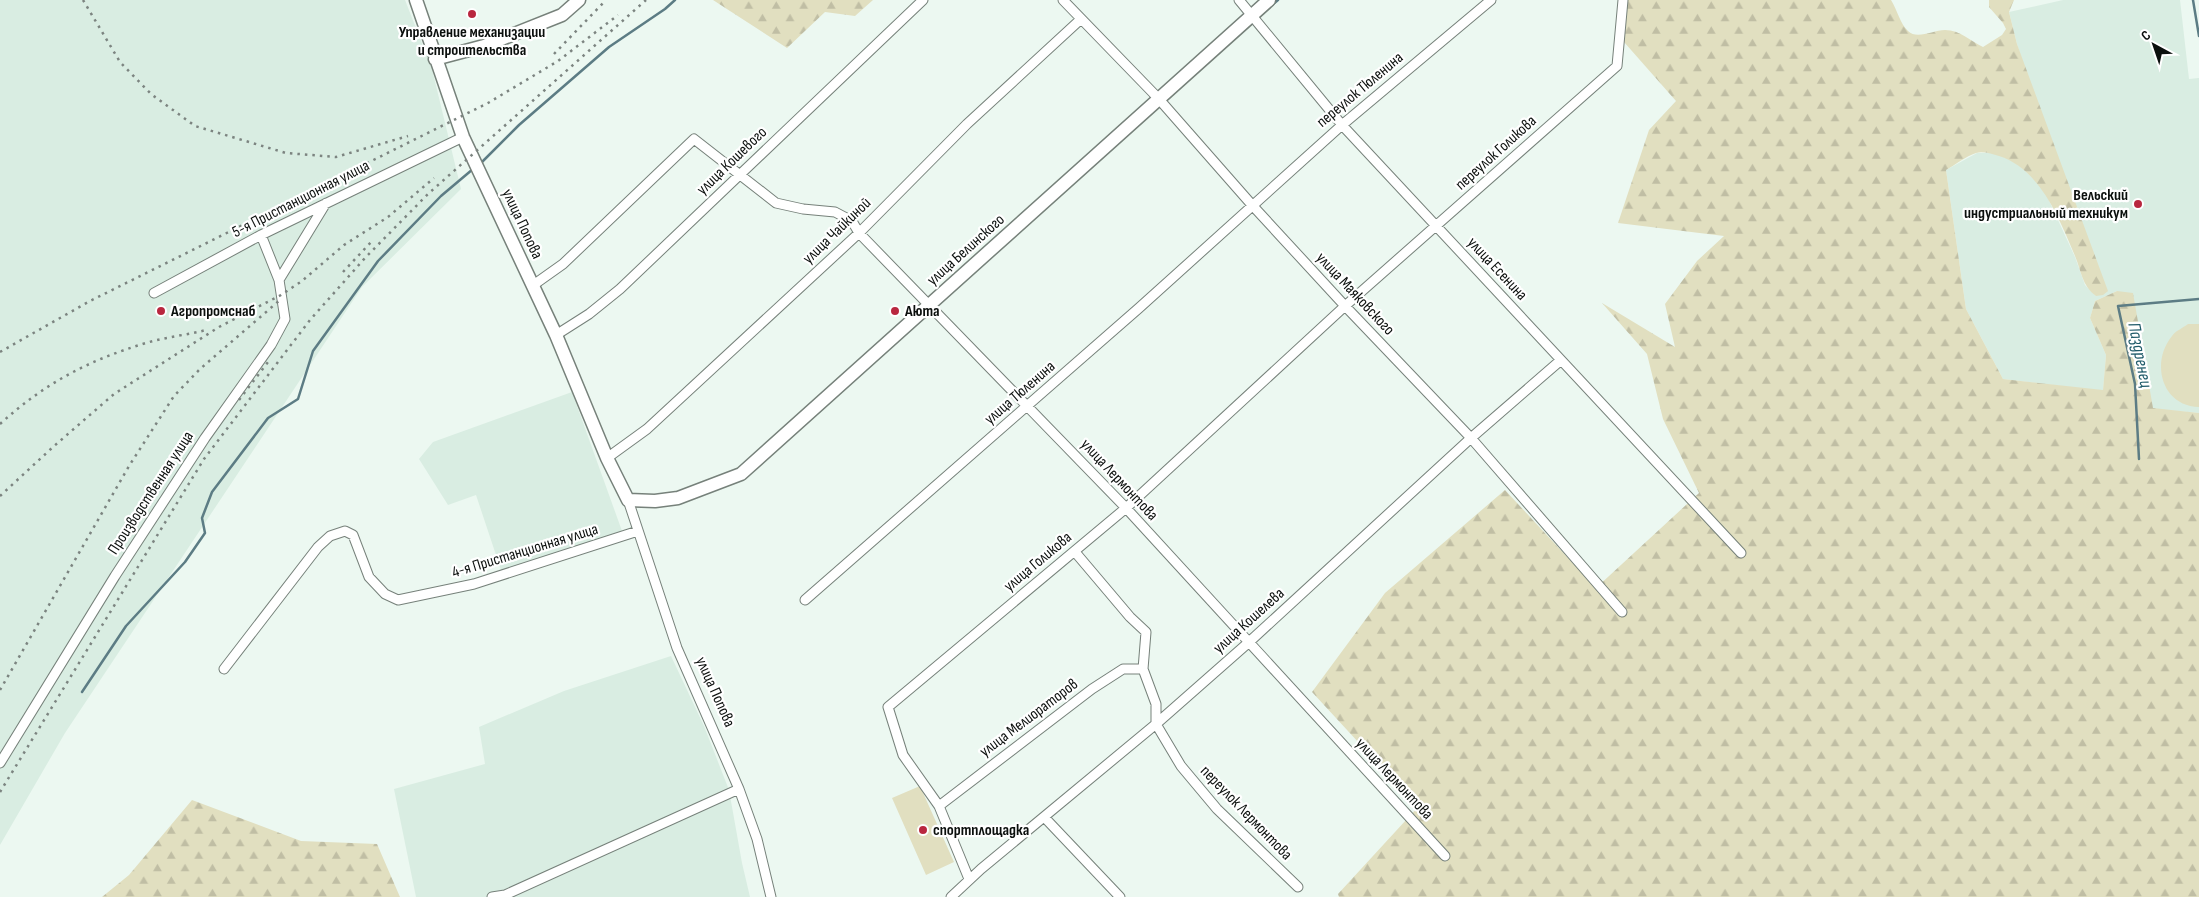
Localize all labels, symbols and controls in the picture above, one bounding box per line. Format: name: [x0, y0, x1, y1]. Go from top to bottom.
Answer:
marker: Управление механизации и строительства: [466, 8, 478, 20]
north arrow: [2129, 20, 2179, 70]
place label: Управление механизации и строительства: [399, 23, 545, 60]
text: С: [2138, 27, 2154, 44]
street label: переулок Тюленина: [1313, 48, 1407, 132]
street label: переулок Голикова: [1452, 112, 1540, 194]
street label: улица Кошевого: [693, 123, 771, 199]
street label: 5-я Пристанционная улица: [229, 156, 373, 242]
street label: улица Попова: [498, 186, 546, 262]
place label: Вельский индустриальный техникум: [1964, 186, 2128, 223]
street label: улица Чайкиной: [799, 194, 875, 268]
marker: Вельский индустриальный техникум: [2132, 198, 2144, 210]
street label: улица Белинского: [923, 210, 1009, 290]
street label: улица Есенина: [1463, 234, 1531, 304]
street label: улица Маяковского: [1312, 249, 1398, 339]
place label: Агропромснаб: [170, 302, 256, 321]
place label: Аюта: [904, 302, 940, 321]
marker: Агропромснаб: [155, 305, 167, 317]
marker: Аюта: [889, 305, 901, 317]
water label: Паздренец: [2123, 321, 2157, 390]
street label: улица Тюленина: [981, 357, 1059, 429]
street label: Производственная улица: [104, 428, 198, 558]
street label: улица Лермонтова: [1076, 435, 1162, 525]
street label: 4-я Пристанционная улица: [450, 520, 600, 582]
street label: улица Голикова: [1000, 528, 1076, 596]
street label: улица Кошелева: [1210, 584, 1288, 658]
street label: улица Попова: [691, 654, 739, 730]
street label: улица Мелиораторов: [976, 675, 1082, 761]
street label: улица Лермонтова: [1351, 734, 1437, 824]
street label: переулок Лермонтова: [1196, 762, 1296, 864]
place label: спортплощадка: [933, 821, 1029, 840]
marker: спортплощадка: [917, 824, 929, 836]

